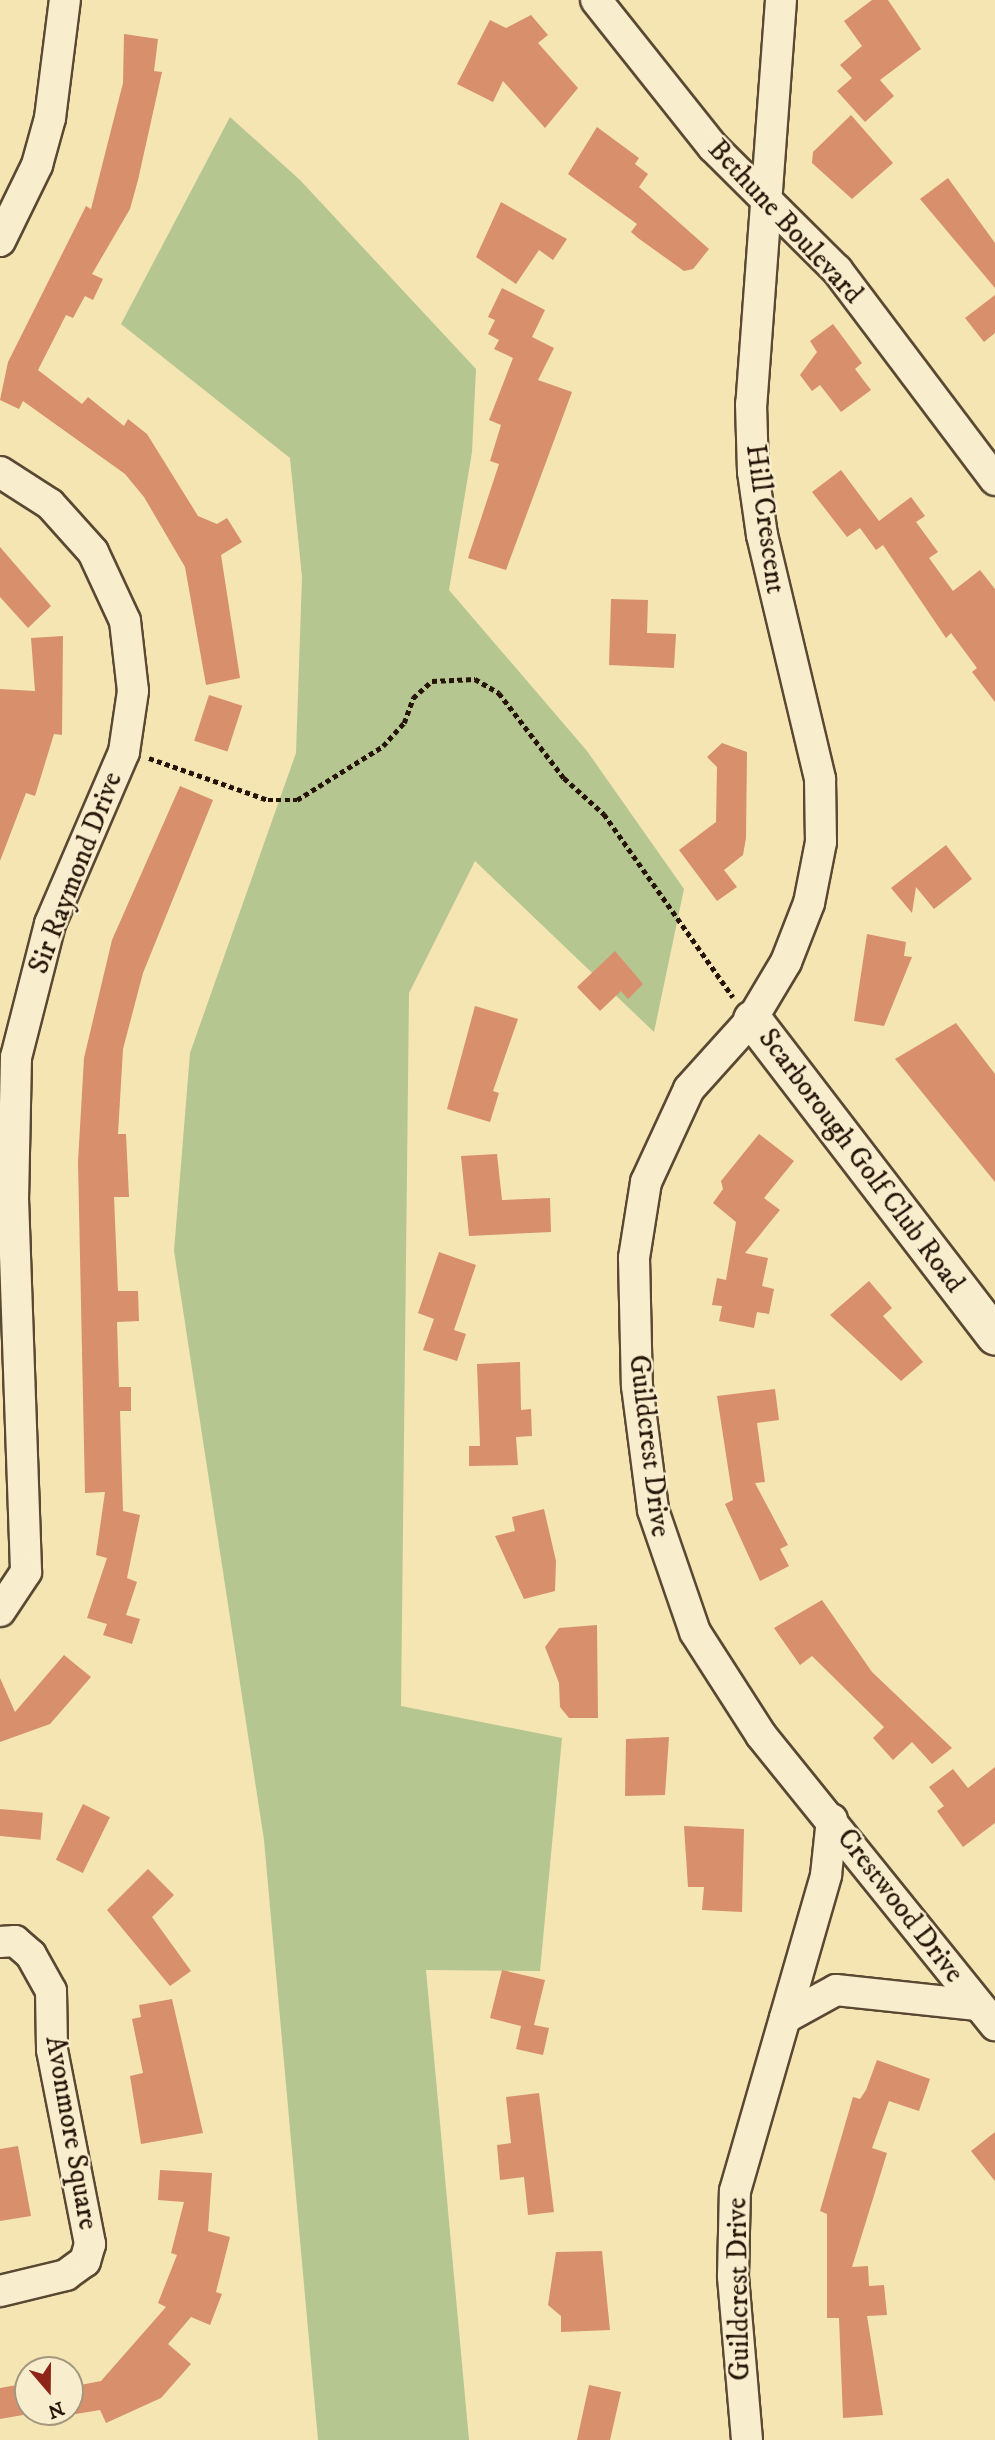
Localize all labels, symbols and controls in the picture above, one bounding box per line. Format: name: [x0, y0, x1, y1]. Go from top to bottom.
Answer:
street label: Bethune Boulevard: [701, 133, 869, 311]
street label: Hill Crescent: [738, 442, 792, 596]
street label: Sir Raymond Drive: [22, 767, 130, 979]
street label: Scarborough Golf Club Road: [751, 1023, 971, 1299]
street label: Guildcrest Drive: [621, 1353, 677, 1539]
street label: Crestwood Drive: [829, 1822, 971, 1990]
street label: Avonmore Square: [37, 2033, 105, 2233]
street label: Guildcrest Drive: [721, 2197, 757, 2381]
north arrow: [14, 2356, 84, 2426]
text: N: [44, 2396, 67, 2423]

